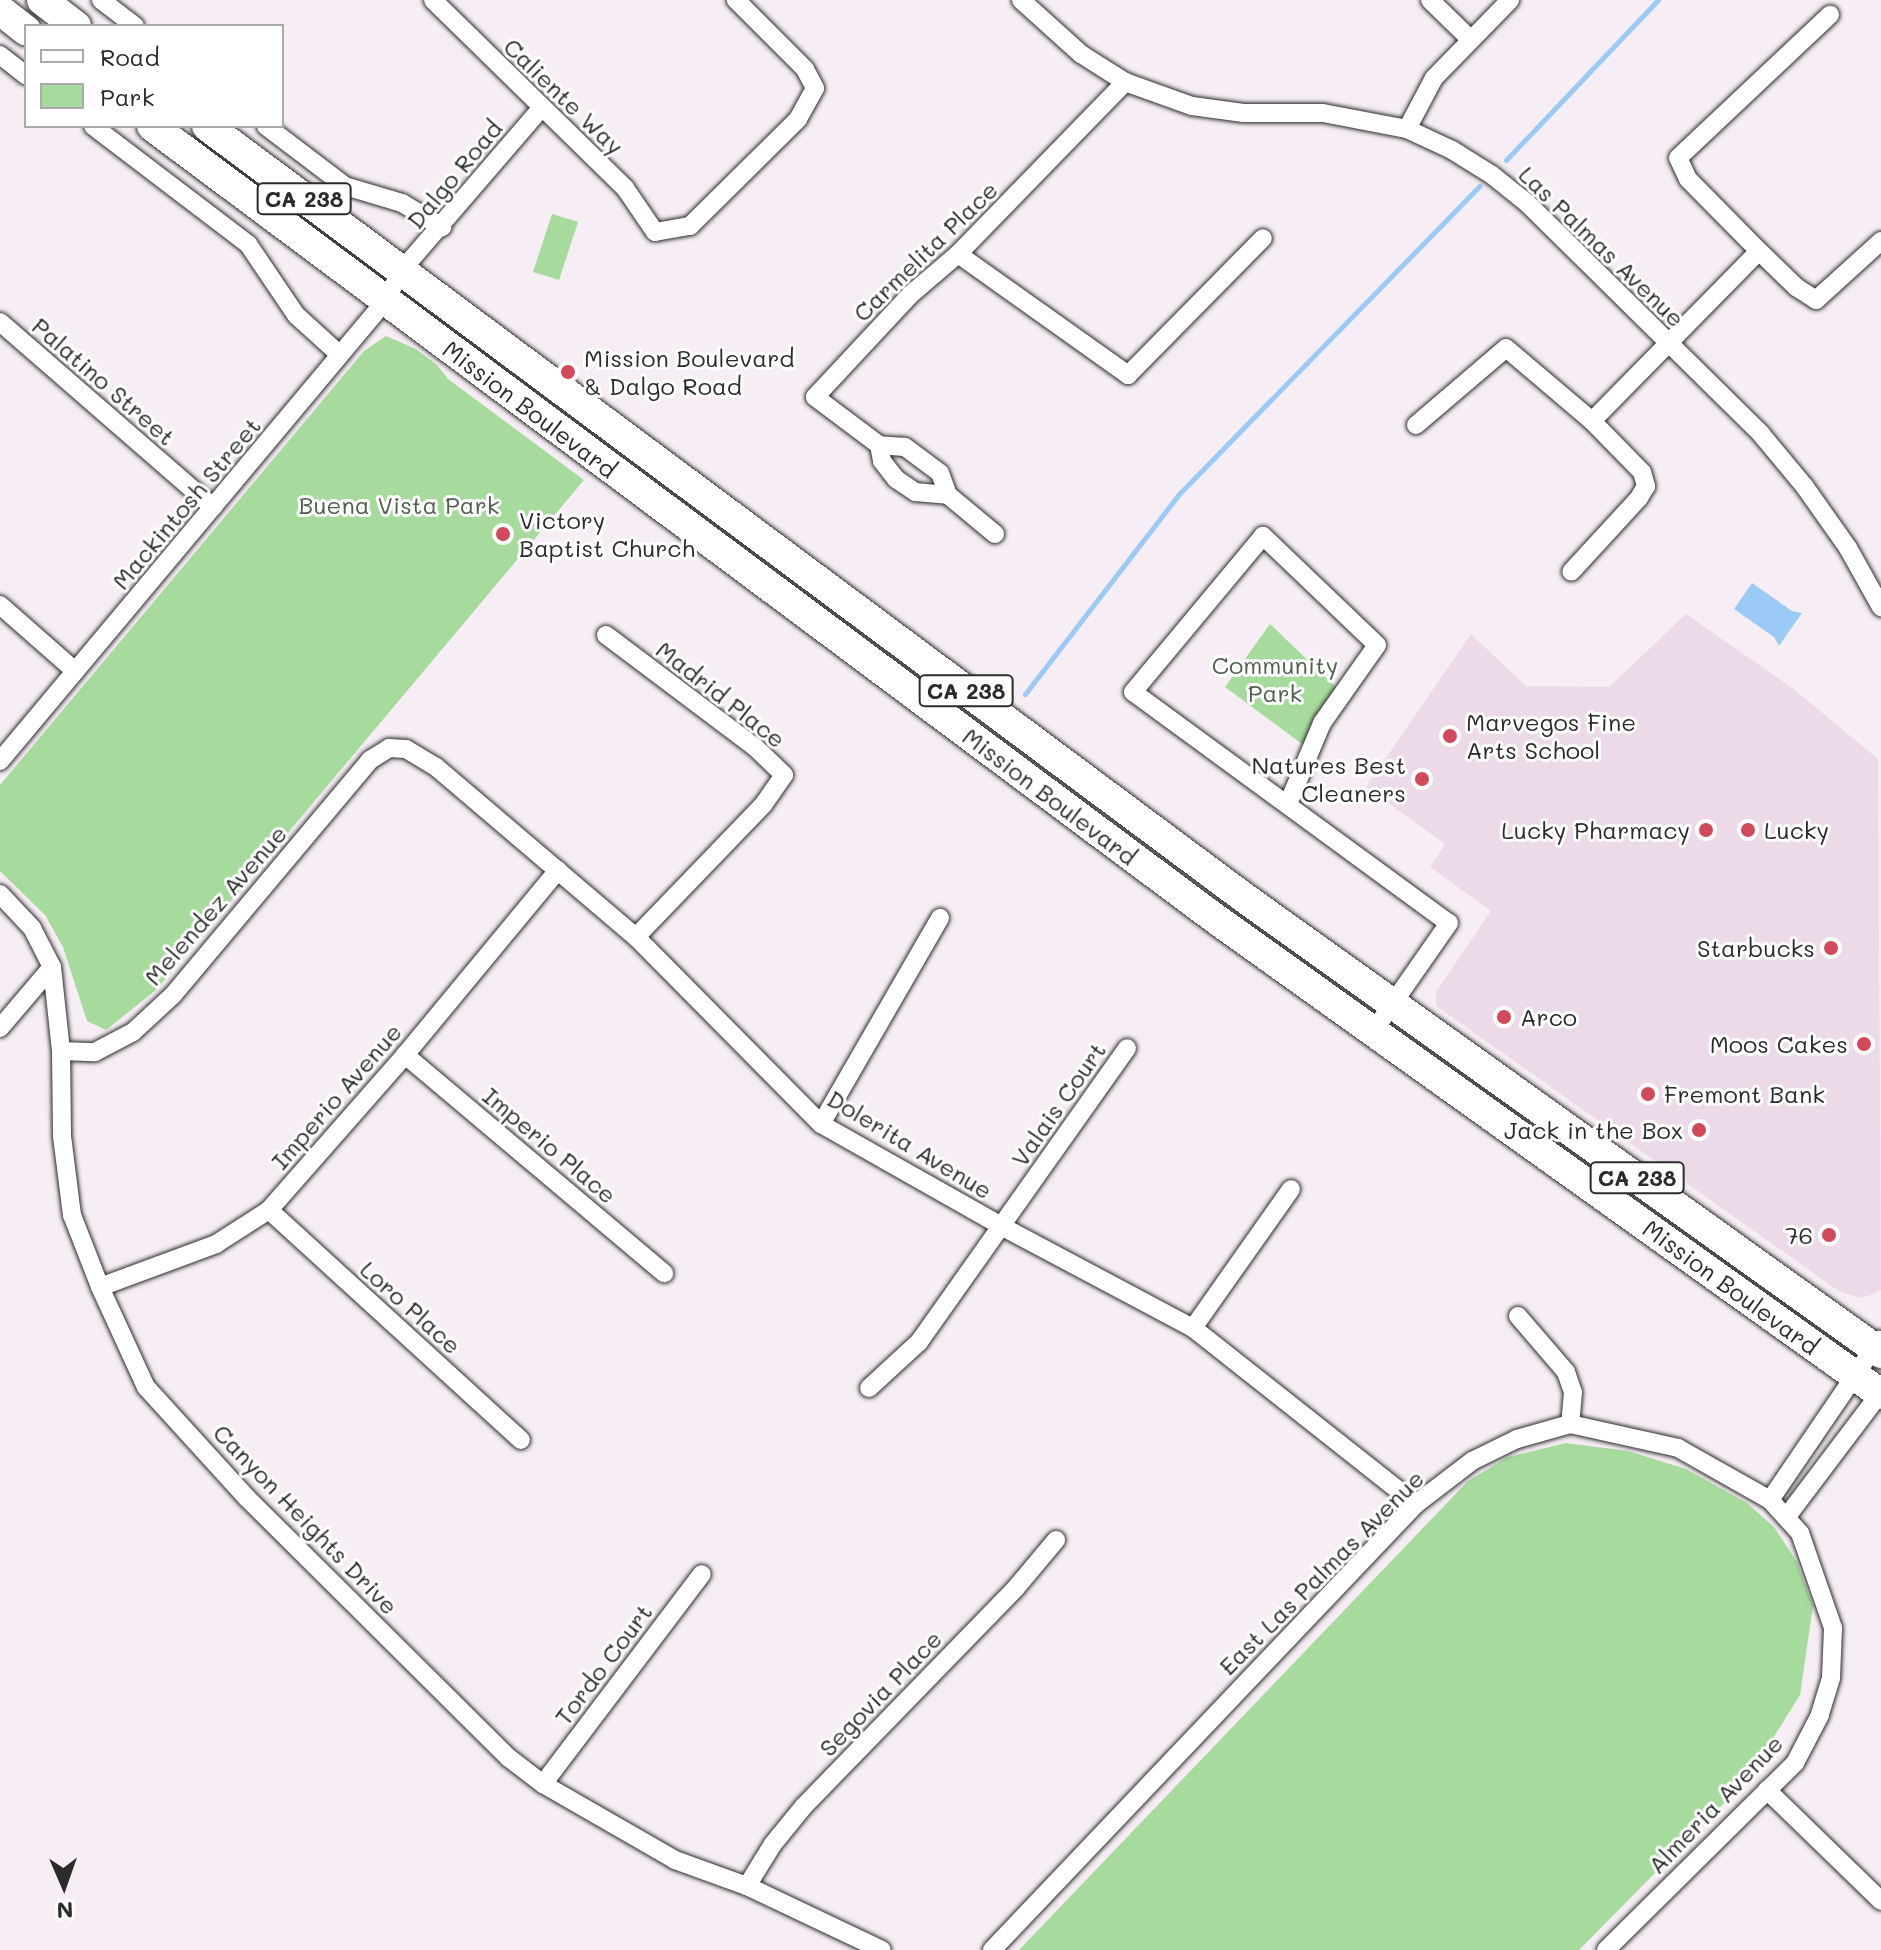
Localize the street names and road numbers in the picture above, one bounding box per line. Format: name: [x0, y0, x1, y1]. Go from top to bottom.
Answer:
street label: Caliente Way: [498, 32, 630, 160]
street label: Dalgo Road: [400, 114, 508, 234]
street label: Las Palmas Avenue: [1513, 160, 1691, 332]
street label: Carmelita Place: [847, 175, 1003, 327]
road number: CA 238: [256, 181, 352, 217]
street label: Palatino Street: [27, 311, 181, 451]
street label: Mission Boulevard: [437, 334, 623, 484]
street label: Mackintosh Street: [106, 411, 266, 595]
street label: Madrid Place: [651, 635, 791, 753]
road number: CA 238: [918, 673, 1014, 709]
street label: Mission Boulevard: [957, 721, 1143, 871]
street label: Melendez Avenue: [138, 819, 292, 991]
street label: Imperio Avenue: [265, 1017, 407, 1175]
street label: Valais Court: [1005, 1036, 1111, 1172]
street label: Imperio Place: [477, 1081, 623, 1209]
street label: Dolerita Avenue: [822, 1083, 998, 1205]
road number: CA 238: [1589, 1160, 1685, 1196]
street label: Mission Boulevard: [1637, 1214, 1825, 1360]
street label: Loro Place: [355, 1254, 467, 1360]
street label: Canyon Heights Drive: [208, 1418, 404, 1620]
street label: East Las Palmas Avenue: [1213, 1464, 1429, 1680]
street label: Tordo Court: [548, 1598, 658, 1730]
street label: Segovia Place: [813, 1624, 947, 1762]
street label: Almeria Avenue: [1642, 1729, 1788, 1879]

